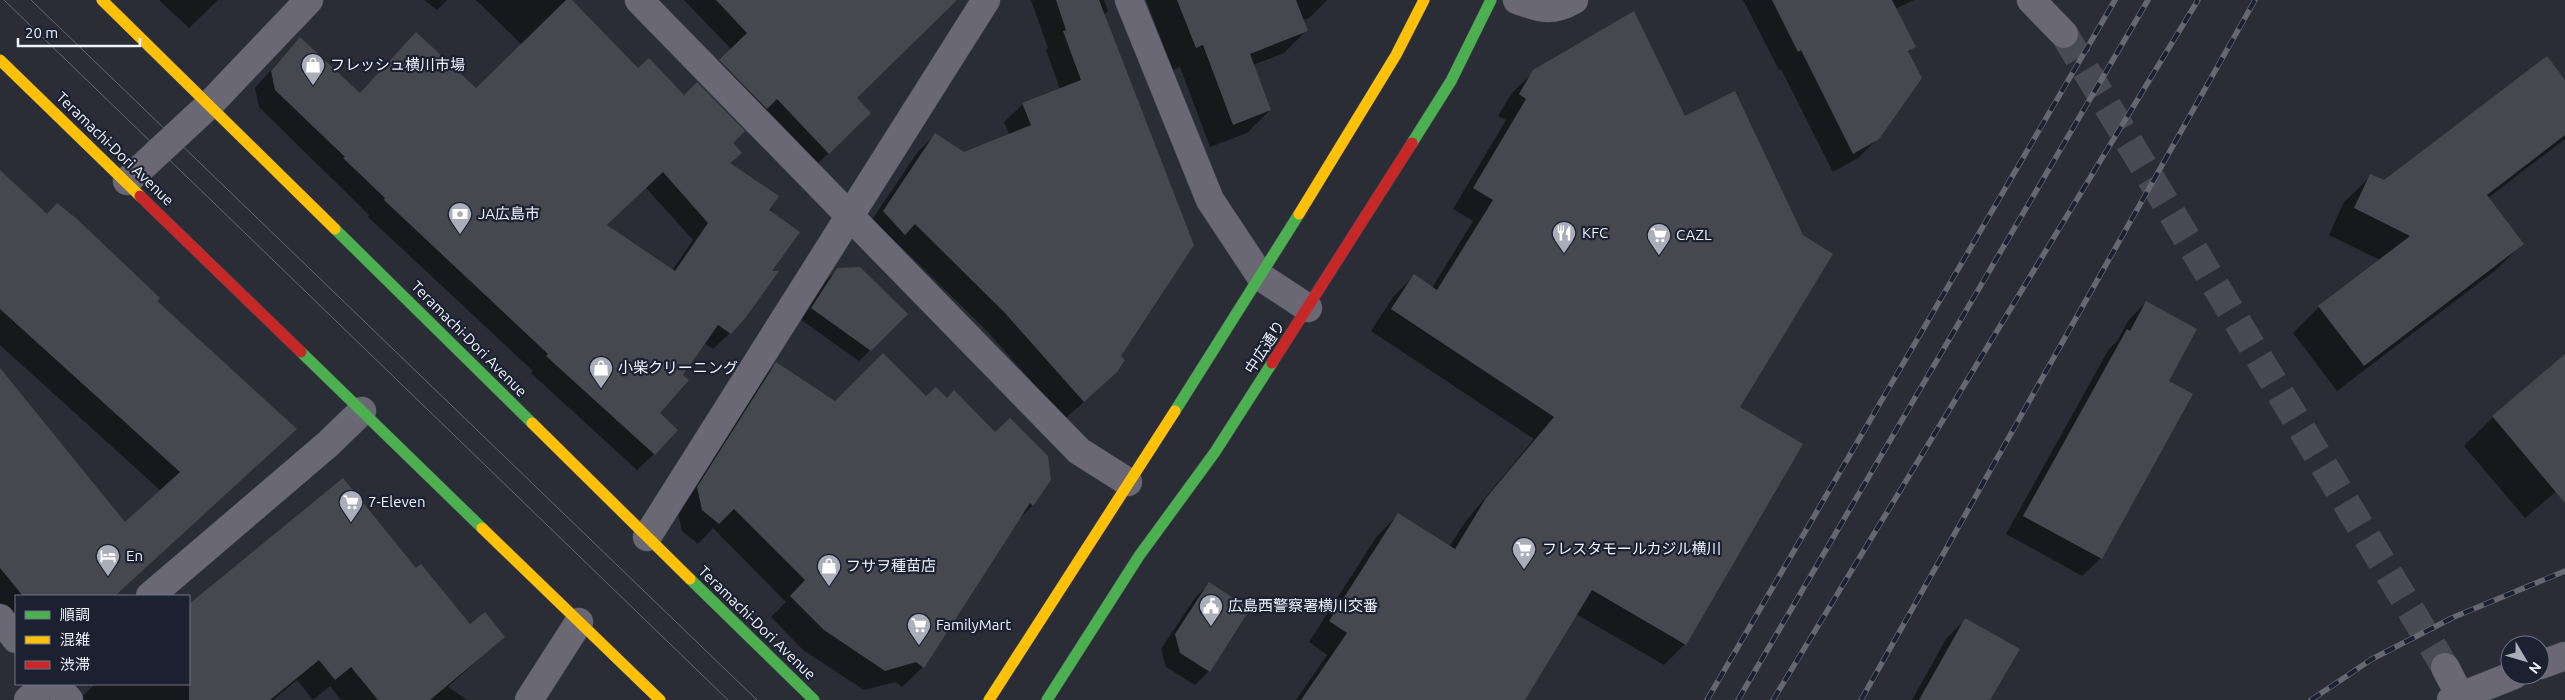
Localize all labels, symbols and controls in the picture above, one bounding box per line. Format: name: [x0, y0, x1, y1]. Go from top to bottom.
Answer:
scale bar: [18, 15, 140, 47]
text: 20 m: [25, 24, 58, 41]
shop icon: フレッシュ横川市場: [300, 52, 326, 86]
place label: フレッシュ横川市場: [330, 56, 465, 73]
street label: Teramachi-Dori Avenue: [53, 88, 177, 209]
bank icon: JA広島市: [447, 201, 473, 235]
place label: JA広島市: [478, 205, 540, 222]
restaurant icon: KFC: [1551, 220, 1577, 254]
supermarket icon: CAZL: [1646, 222, 1672, 256]
place label: KFC: [1582, 224, 1608, 241]
place label: CAZL: [1676, 226, 1712, 243]
street label: Teramachi-Dori Avenue: [408, 277, 531, 400]
street label: 中広通り: [1241, 317, 1288, 377]
shop icon: 小柴クリーニング: [588, 355, 614, 389]
place label: 小柴クリーニング: [618, 359, 738, 376]
supermarket icon: 7-Eleven: [338, 489, 364, 523]
place label: 7-Eleven: [368, 493, 426, 510]
supermarket icon: フレスタモールカジル横川: [1511, 536, 1537, 570]
place label: フレスタモールカジル横川: [1542, 540, 1722, 557]
hotel icon: En: [95, 543, 121, 577]
place label: En: [126, 547, 143, 564]
shop icon: フサヲ種苗店: [816, 553, 842, 587]
place label: フサヲ種苗店: [846, 557, 936, 574]
street label: Teramachi-Dori Avenue: [695, 562, 819, 683]
public building icon: 広島西警察署横川交番: [1198, 593, 1224, 627]
legend: [15, 595, 190, 685]
place label: 広島西警察署横川交番: [1228, 597, 1378, 614]
text: 順調: [60, 606, 90, 623]
supermarket icon: FamilyMart: [906, 612, 932, 646]
place label: FamilyMart: [936, 616, 1011, 633]
text: 混雑: [60, 631, 90, 648]
north arrow: [2500, 635, 2550, 685]
text: 渋滞: [60, 656, 90, 673]
text: N: [2526, 659, 2545, 677]

